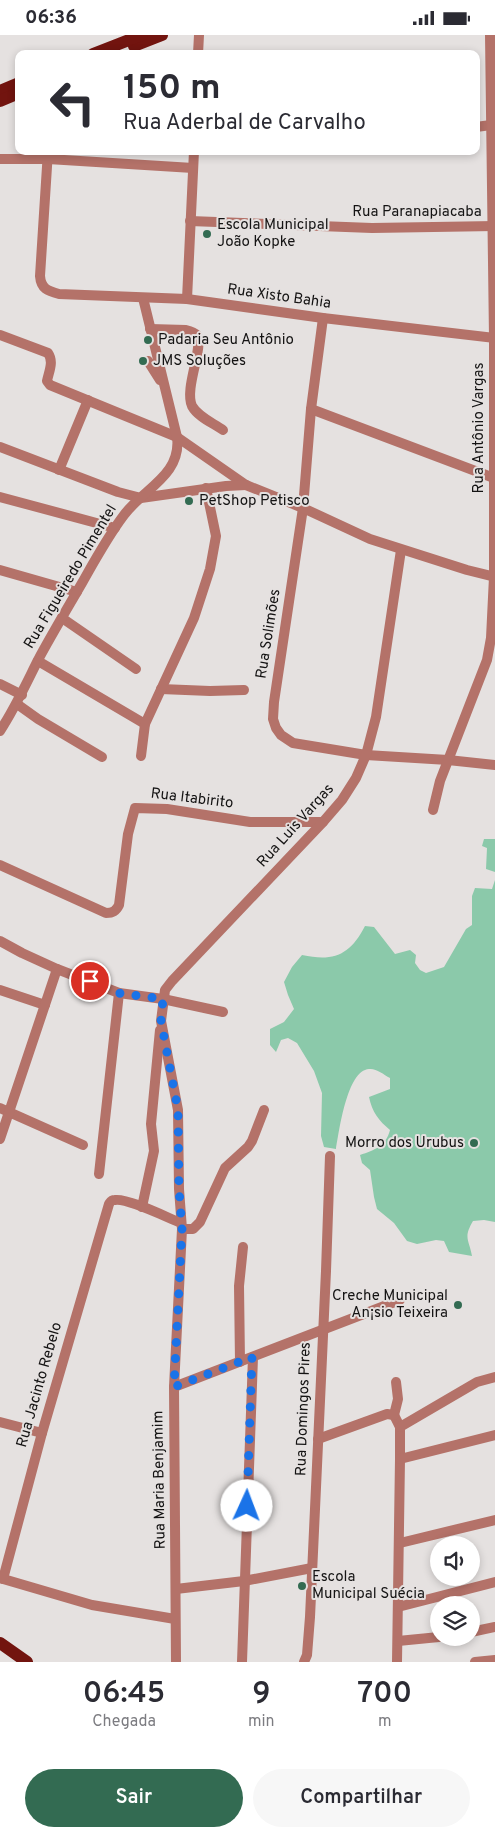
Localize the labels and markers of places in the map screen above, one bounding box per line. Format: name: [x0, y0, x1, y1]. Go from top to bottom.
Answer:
place label: Escola Municipal João Kopke: [217, 216, 329, 252]
marker: Escola Municipal João Kopke: [201, 228, 213, 240]
place label: Padaria Seu Antônio: [158, 331, 294, 350]
marker: Padaria Seu Antônio: [142, 334, 154, 346]
place label: JMS Soluções: [153, 352, 246, 371]
marker: JMS Soluções: [137, 355, 149, 367]
place label: PetShop Petisco: [199, 492, 310, 511]
marker: PetShop Petisco: [183, 495, 195, 507]
pin: [69, 960, 111, 1002]
place label: Morro dos Urubus: [345, 1134, 464, 1153]
marker: Morro dos Urubus: [468, 1137, 480, 1149]
place label: Creche Municipal An¡sio Teixeira: [332, 1287, 448, 1323]
marker: Creche Municipal An¡sio Teixeira: [452, 1299, 464, 1311]
place label: Escola Municipal Suécia: [312, 1568, 425, 1604]
marker: Escola Municipal Suécia: [296, 1580, 308, 1592]

